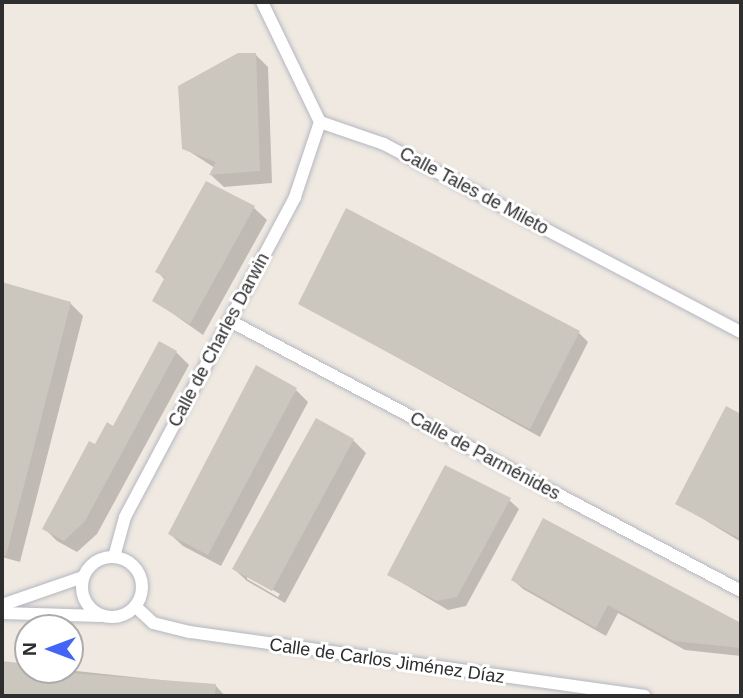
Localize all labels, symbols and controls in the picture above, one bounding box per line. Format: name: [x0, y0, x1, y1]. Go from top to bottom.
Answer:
street label: Calle Tales de Mileto: [396, 142, 552, 240]
street label: Calle de Charles Darwin: [164, 249, 274, 431]
street label: Calle de Parménides: [406, 407, 564, 505]
north arrow: [14, 614, 84, 684]
street label: Calle de Carlos Jiménez Díaz: [268, 634, 506, 688]
text: N: [19, 642, 40, 656]

